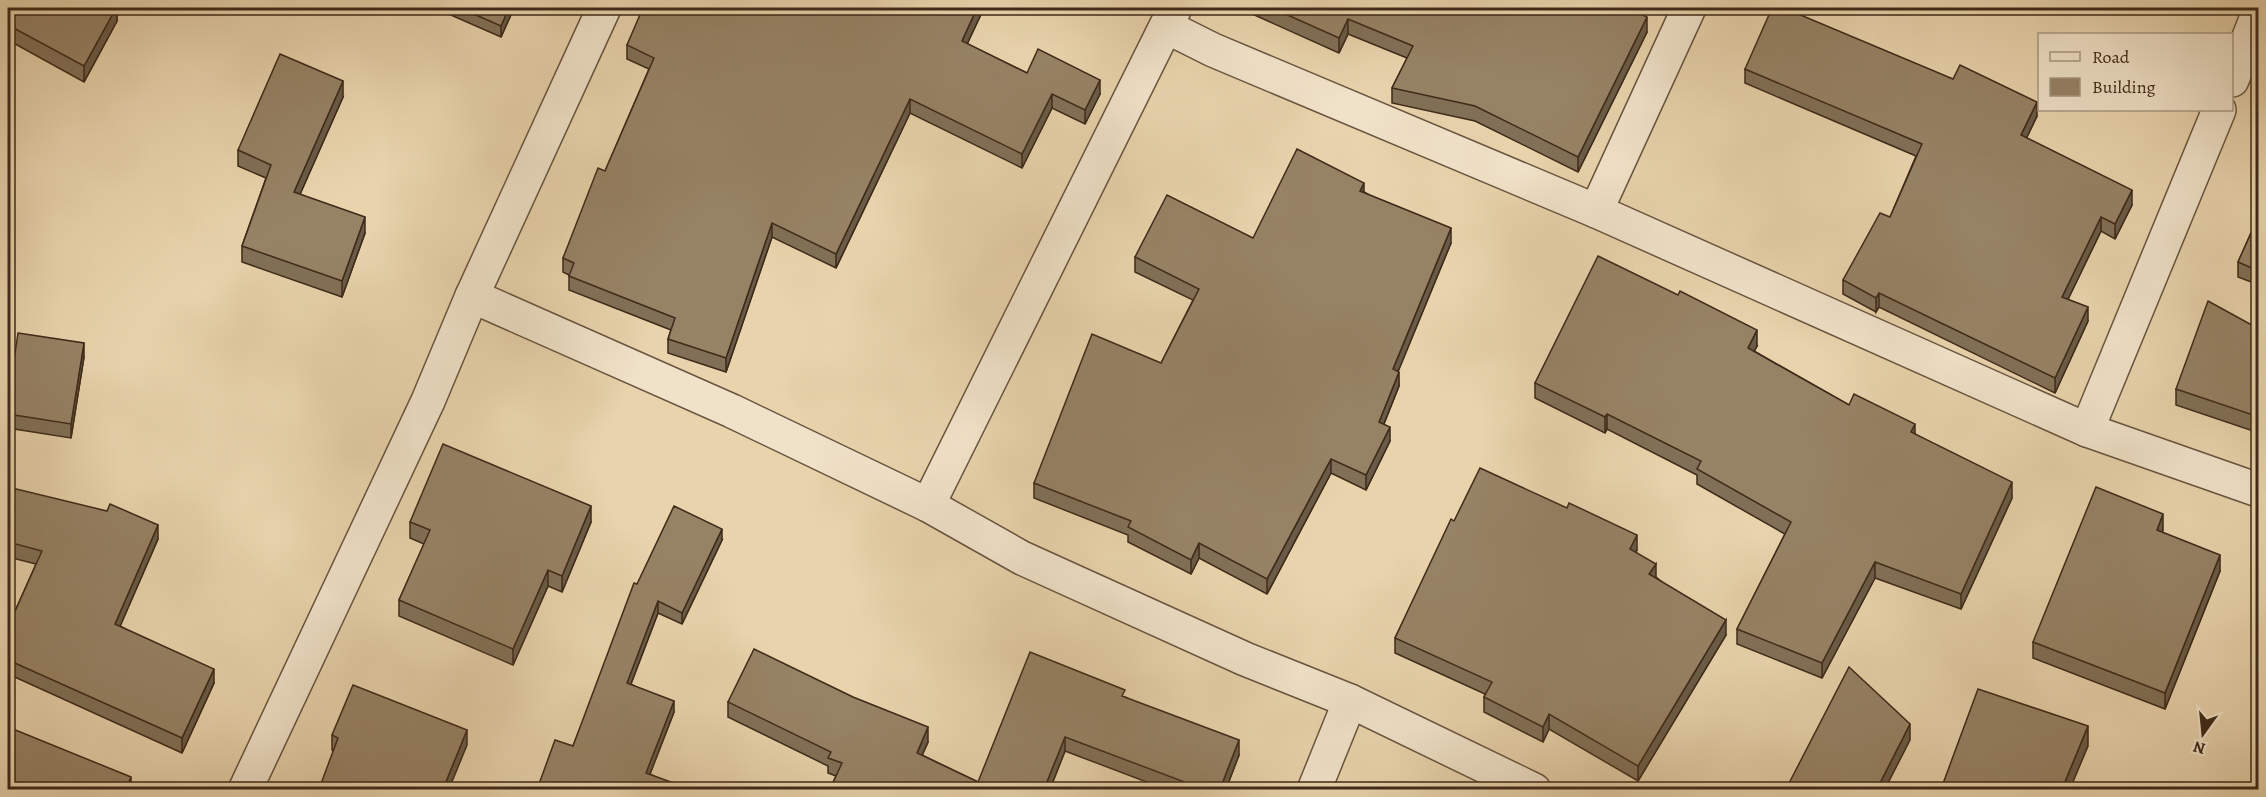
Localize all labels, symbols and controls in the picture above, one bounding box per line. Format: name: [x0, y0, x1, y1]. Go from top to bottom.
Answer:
legend: [2038, 33, 2233, 111]
text: Road: [2092, 45, 2130, 69]
text: Building: [2092, 75, 2156, 99]
north arrow: [2173, 704, 2233, 764]
text: N: [2191, 735, 2208, 760]

